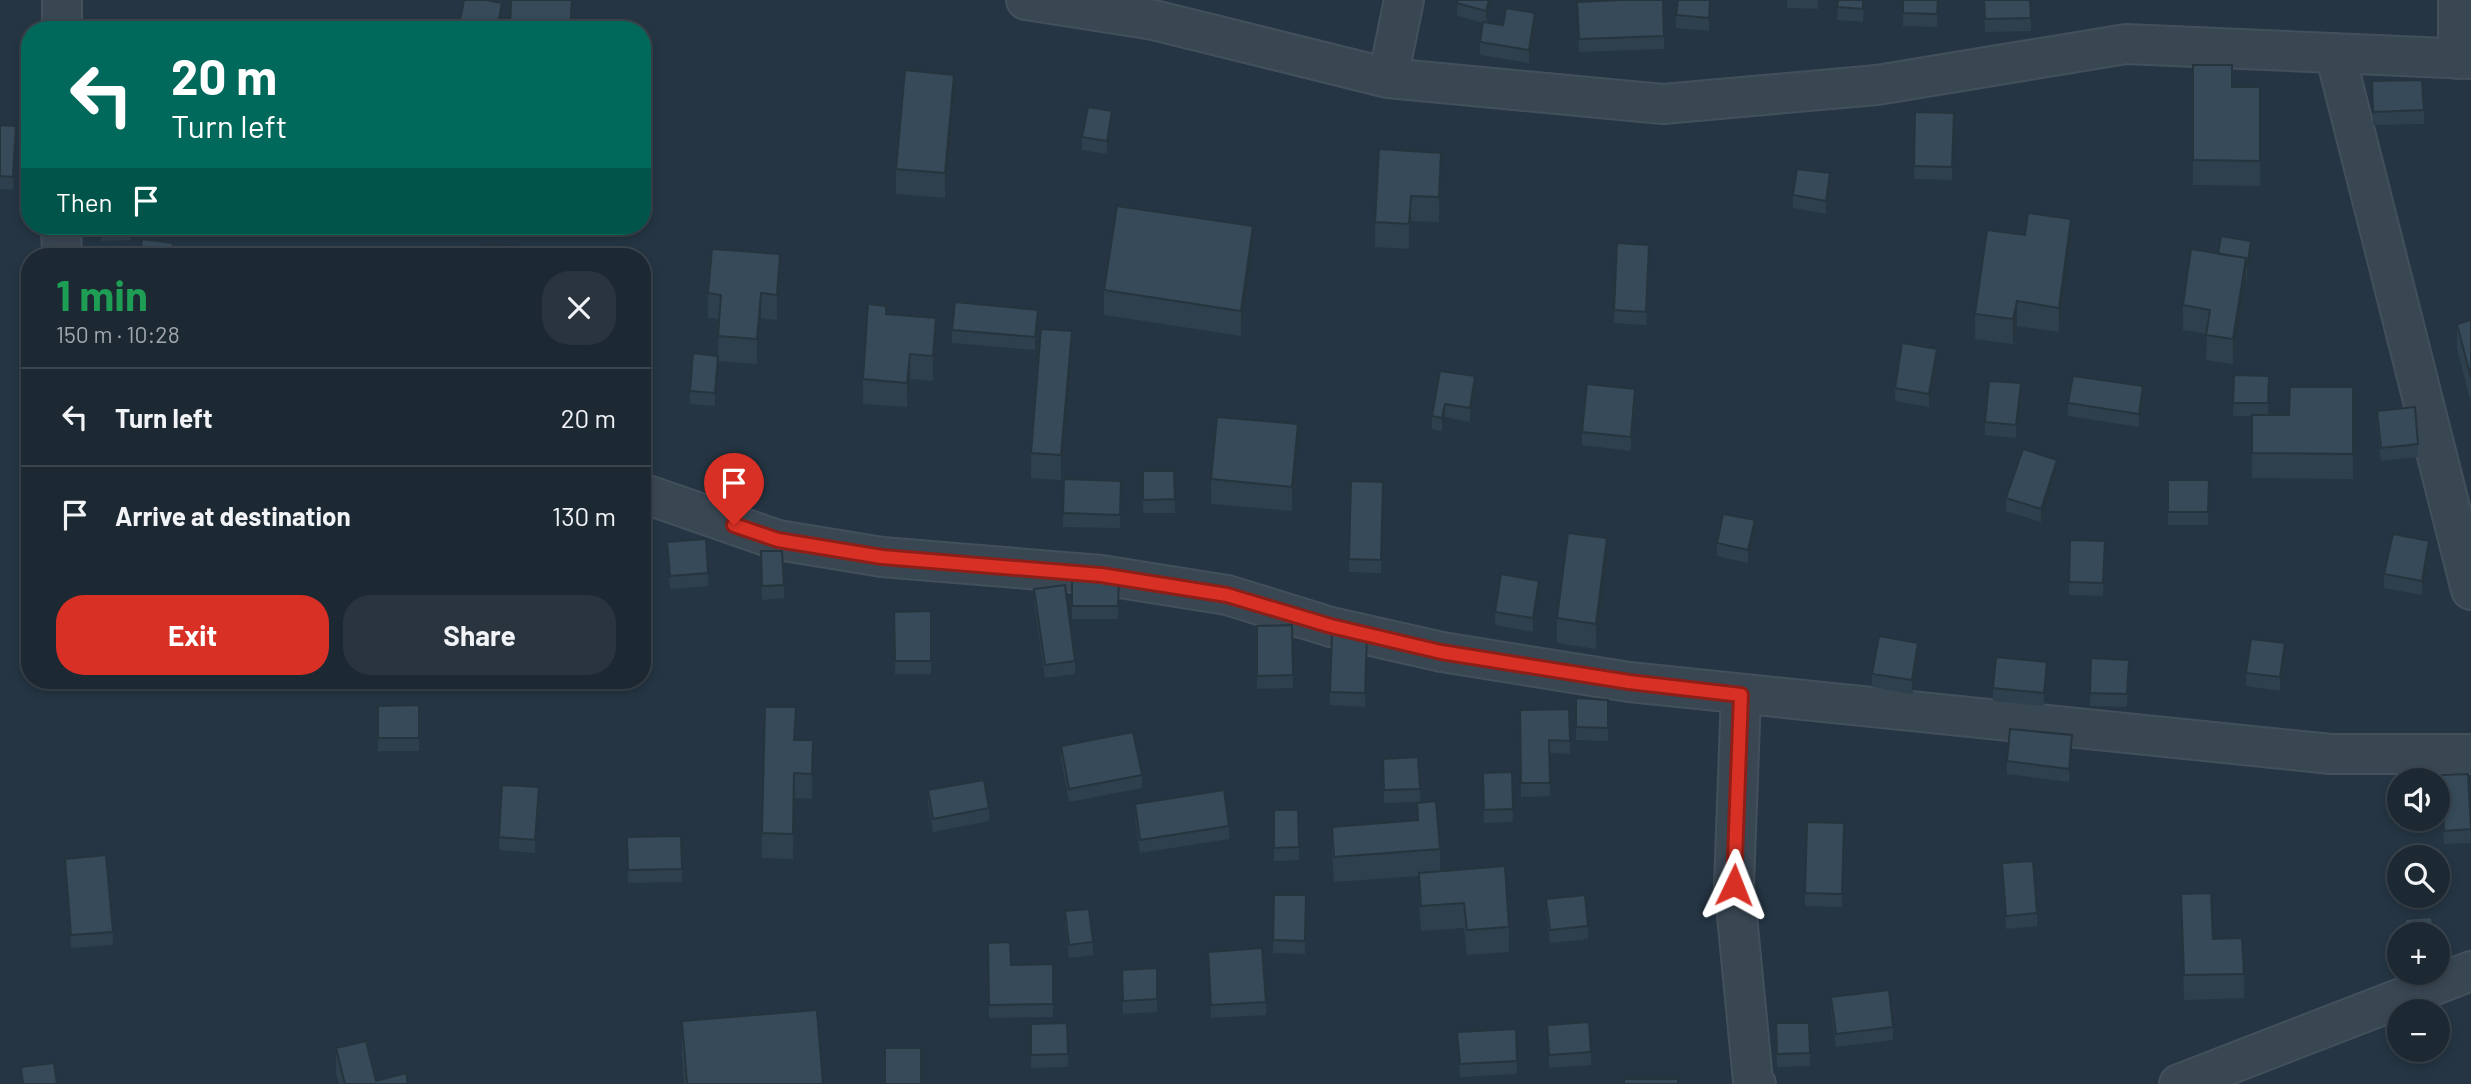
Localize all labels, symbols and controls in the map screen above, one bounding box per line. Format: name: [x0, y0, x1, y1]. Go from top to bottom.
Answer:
text: 20 m: [171, 46, 277, 105]
icon: left: [56, 49, 147, 140]
text: Turn left: [171, 106, 288, 144]
icon: arrive: [127, 182, 165, 220]
text: Then: [56, 186, 113, 217]
text: 1 min: [56, 269, 148, 319]
button: close: [542, 271, 616, 345]
text: 150 m · 10:28: [56, 320, 180, 348]
icon: left: [56, 398, 94, 436]
text: Turn left: [115, 402, 213, 433]
text: 20 m: [561, 402, 616, 433]
pin: [704, 453, 764, 525]
icon: arrive: [715, 464, 753, 502]
icon: arrive: [56, 496, 94, 534]
text: Arrive at destination: [115, 500, 351, 531]
text: 130 m: [552, 500, 616, 531]
button: Exit: [56, 595, 329, 675]
button: Share: [343, 595, 616, 675]
map controls: [2387, 768, 2450, 1062]
button: sound: [2387, 768, 2450, 831]
button: search: [2387, 845, 2450, 908]
position arrow: [1697, 848, 1771, 922]
button: +: [2387, 922, 2450, 985]
button: −: [2387, 999, 2450, 1062]

